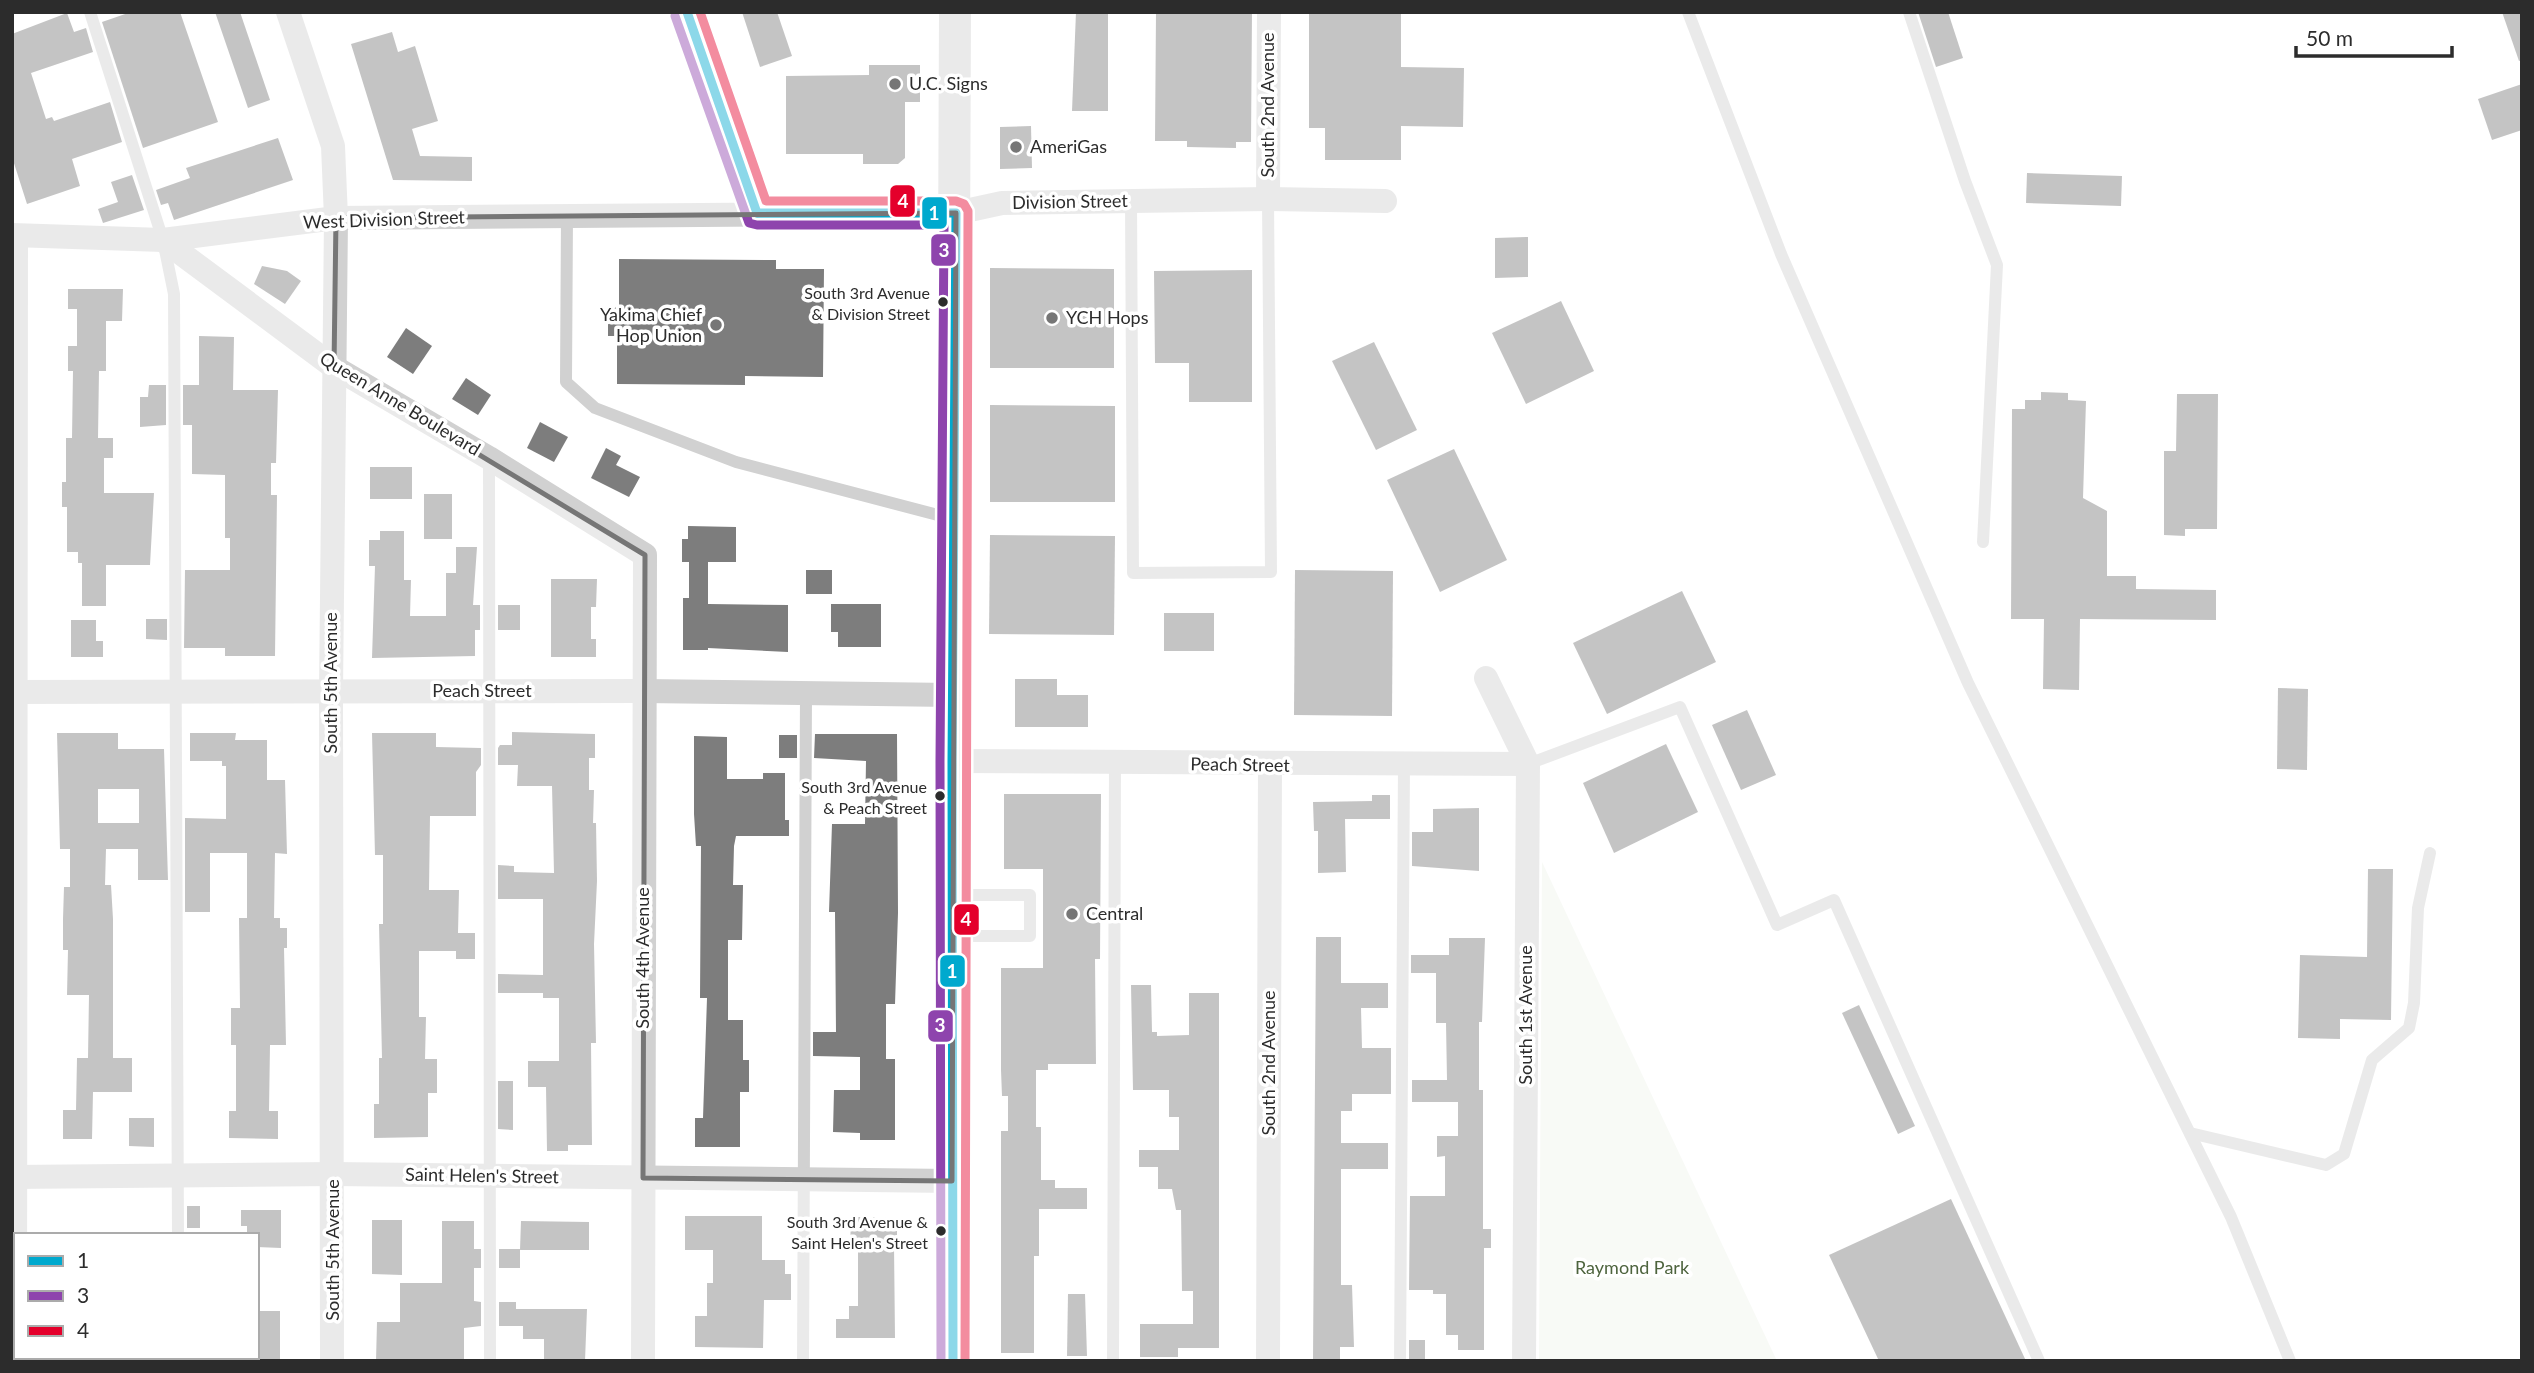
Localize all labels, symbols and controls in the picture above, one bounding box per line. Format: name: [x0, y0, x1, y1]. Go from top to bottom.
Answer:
scale bar: [2296, 14, 2452, 58]
text: 50 m: [2306, 25, 2353, 50]
street label: South 2nd Avenue: [1256, 32, 1278, 178]
place label: U.C. Signs: [909, 72, 988, 94]
marker: U.C. Signs: [887, 76, 903, 92]
place label: AmeriGas: [1030, 135, 1107, 157]
marker: AmeriGas: [1008, 139, 1024, 155]
line badge: 4: [889, 184, 916, 218]
text: 4: [897, 189, 909, 212]
street label: Division Street: [1012, 189, 1129, 213]
line badge: 1: [921, 196, 948, 230]
text: 1: [928, 201, 940, 224]
street label: West Division Street: [303, 205, 466, 233]
line badge: 3: [930, 233, 957, 267]
text: 3: [938, 238, 950, 261]
place label: South 3rd Avenue & Division Street: [804, 283, 930, 323]
marker: South 3rd Avenue & Division Street: [936, 295, 950, 309]
place label: Yakima Chief Hop Union: [600, 303, 703, 346]
place label: YCH Hops: [1066, 306, 1149, 328]
marker: YCH Hops: [1044, 310, 1060, 326]
marker: Yakima Chief Hop Union: [708, 317, 724, 333]
street label: Queen Anne Boulevard: [316, 346, 485, 460]
street label: South 5th Avenue: [319, 612, 341, 754]
street label: Peach Street: [432, 679, 532, 701]
street label: Peach Street: [1190, 752, 1290, 776]
place label: South 3rd Avenue & Peach Street: [801, 777, 927, 817]
marker: South 3rd Avenue & Peach Street: [933, 789, 947, 803]
street label: South 4th Avenue: [631, 887, 653, 1029]
place label: Central: [1086, 902, 1143, 924]
line badge: 4: [953, 903, 980, 936]
marker: Central: [1064, 906, 1080, 922]
text: 4: [960, 907, 972, 930]
street label: South 1st Avenue: [1514, 945, 1536, 1085]
line badge: 1: [939, 954, 966, 988]
text: 1: [946, 959, 958, 982]
street label: South 2nd Avenue: [1257, 990, 1279, 1136]
line badge: 3: [927, 1009, 954, 1043]
text: 3: [934, 1013, 946, 1036]
street label: Saint Helen's Street: [405, 1163, 560, 1187]
street label: South 5th Avenue: [321, 1179, 343, 1321]
place label: South 3rd Avenue & Saint Helen's Street: [787, 1212, 929, 1252]
marker: South 3rd Avenue & Saint Helen's Street: [934, 1224, 948, 1238]
legend: [14, 1233, 259, 1359]
text: 1: [77, 1247, 89, 1272]
park label: Raymond Park: [1575, 1256, 1690, 1278]
text: 3: [77, 1282, 89, 1307]
text: 4: [77, 1317, 89, 1342]

